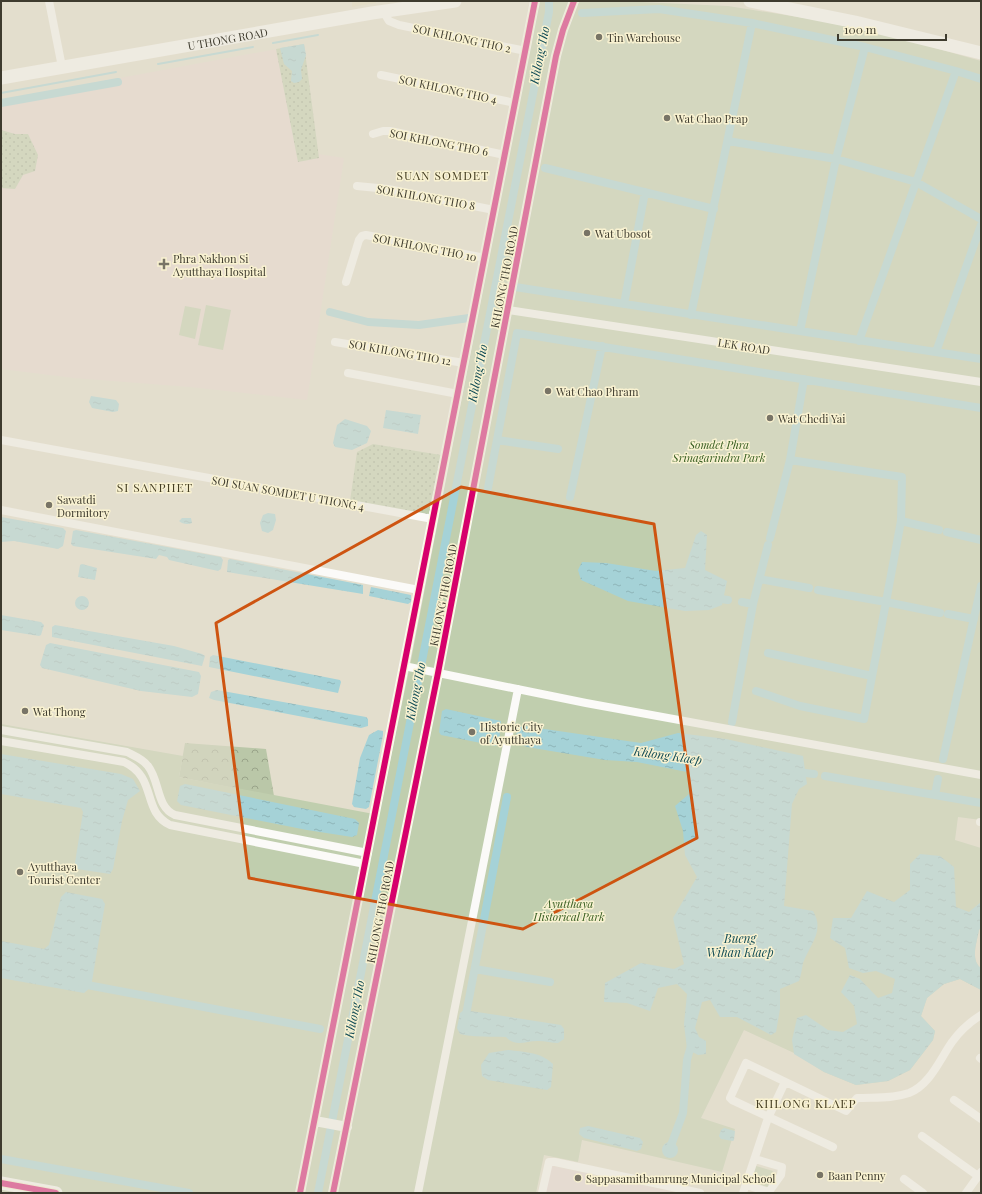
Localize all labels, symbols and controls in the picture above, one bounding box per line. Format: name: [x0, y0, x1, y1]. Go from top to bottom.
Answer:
scale bar: [838, 16, 946, 42]
street label: SOI KHLONG THO 2: [412, 20, 512, 56]
text: 100 m: [844, 21, 877, 37]
street label: U THONG ROAD: [186, 24, 269, 53]
water label: Khlong Tho: [525, 25, 552, 86]
place label: Tin Warehouse: [607, 30, 681, 45]
marker: Tin Warehouse: [594, 32, 604, 42]
street label: SOI KHLONG THO 4: [398, 71, 499, 107]
place label: Wat Chao Prap: [674, 111, 748, 126]
marker: Wat Chao Prap: [662, 113, 672, 123]
street label: SOI KHLONG THO 6: [388, 125, 490, 159]
district label: SUAN SOMDET: [396, 167, 490, 183]
street label: SOI KHLONG THO 8: [375, 181, 477, 213]
street label: KHLONG THO ROAD: [487, 225, 521, 329]
place label: Wat Ubosot: [594, 226, 651, 241]
marker: Wat Ubosot: [582, 228, 592, 238]
street label: SOI KHLONG THO 10: [372, 230, 478, 264]
place label: Phra Nakhon Si Ayutthaya Hospital: [172, 251, 266, 279]
marker: Phra Nakhon Si Ayutthaya Hospital: [158, 258, 170, 270]
street label: LEK ROAD: [717, 334, 771, 358]
street label: SOI KHLONG THO 12: [348, 336, 452, 368]
water label: Khlong Tho: [463, 343, 490, 404]
place label: Wat Chao Phram: [555, 384, 639, 399]
marker: Wat Chao Phram: [543, 386, 553, 396]
place label: Wat Chedi Yai: [777, 411, 845, 426]
marker: Wat Chedi Yai: [765, 413, 775, 423]
park label: Somdet Phra Srinagarindra Park: [672, 437, 766, 465]
street label: SOI SUAN SOMDET U THONG 4: [211, 472, 366, 514]
district label: SI SANPHET: [117, 479, 193, 495]
place label: Sawatdi Dormitory: [57, 492, 110, 520]
marker: Sawatdi Dormitory: [44, 500, 54, 510]
street label: KHLONG THO ROAD: [426, 543, 460, 647]
water label: Khlong Tho: [401, 661, 428, 722]
place label: Wat Thong: [32, 704, 86, 719]
marker: Wat Thong: [20, 706, 30, 716]
place label: Historic City of Ayutthaya: [480, 719, 543, 747]
marker: Historic City of Ayutthaya: [467, 727, 477, 737]
water label: Khlong Klaep: [632, 742, 703, 768]
place label: Ayutthaya Tourist Center: [27, 859, 100, 887]
street label: KHLONG THO ROAD: [363, 860, 397, 964]
marker: Ayutthaya Tourist Center: [15, 867, 25, 877]
park label: Ayutthaya Historical Park: [532, 896, 605, 924]
water label: Bueng Wihan Klaep: [706, 930, 774, 960]
water label: Khlong Tho: [340, 979, 367, 1040]
district label: KHLONG KLAEP: [755, 1095, 857, 1111]
place label: Baan Penny: [828, 1168, 886, 1183]
marker: Baan Penny: [815, 1170, 825, 1180]
place label: Sappasamitbamrung Municipal School: [586, 1171, 776, 1186]
marker: Sappasamitbamrung Municipal School: [573, 1173, 583, 1183]

